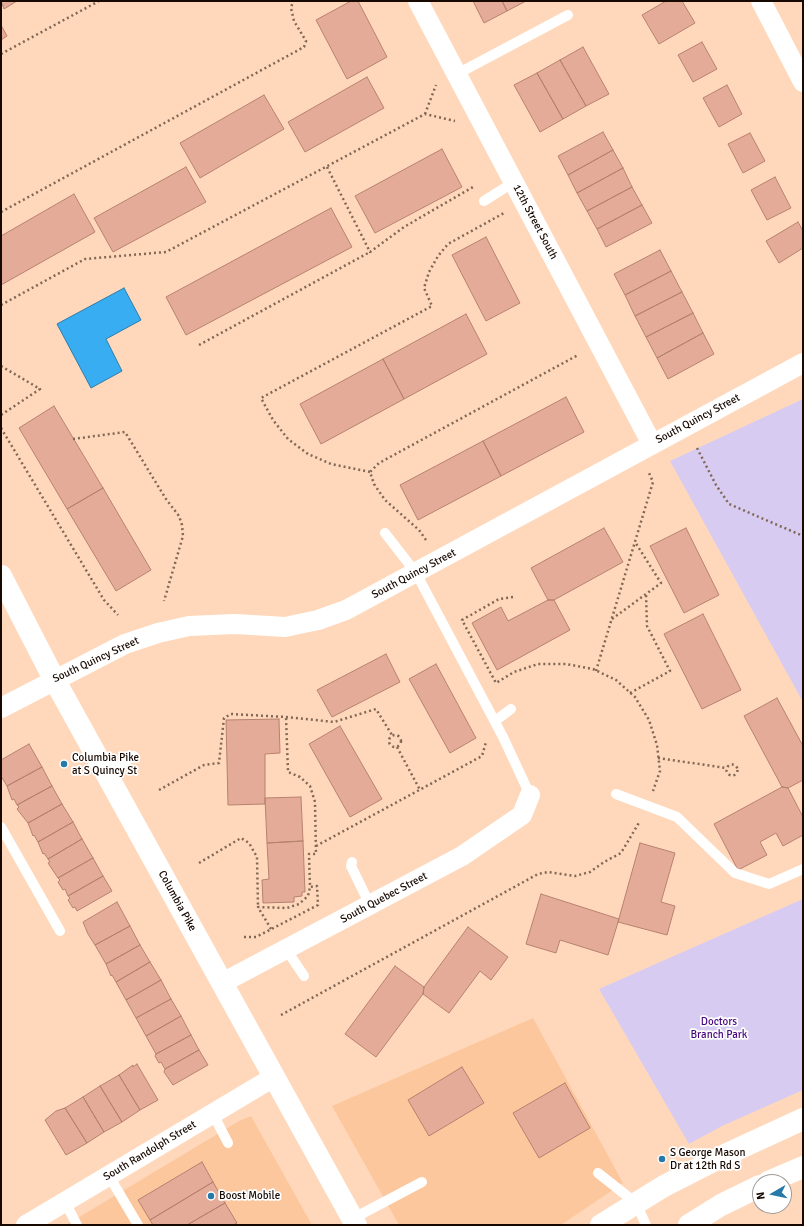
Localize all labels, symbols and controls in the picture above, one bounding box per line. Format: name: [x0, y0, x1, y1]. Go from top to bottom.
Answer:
street label: 12th Street South: [510, 182, 560, 262]
street label: South Quincy Street: [654, 391, 742, 447]
street label: South Quincy Street: [370, 546, 458, 602]
street label: South Quincy Street: [51, 634, 141, 686]
place label: Columbia Pike at S Quincy St: [72, 751, 139, 777]
marker: Columbia Pike at S Quincy St: [59, 759, 69, 769]
street label: Columbia Pike: [155, 869, 199, 933]
street label: South Quebec Street: [338, 870, 430, 926]
park label: Doctors Branch Park: [691, 1015, 747, 1041]
street label: South Randolph Street: [101, 1118, 199, 1184]
place label: S George Mason Dr at 12th Rd S: [670, 1146, 746, 1172]
marker: S George Mason Dr at 12th Rd S: [657, 1154, 667, 1164]
north arrow: [752, 1174, 792, 1214]
place label: Boost Mobile: [219, 1189, 280, 1203]
marker: Boost Mobile: [206, 1191, 216, 1201]
text: N: [754, 1191, 768, 1201]

